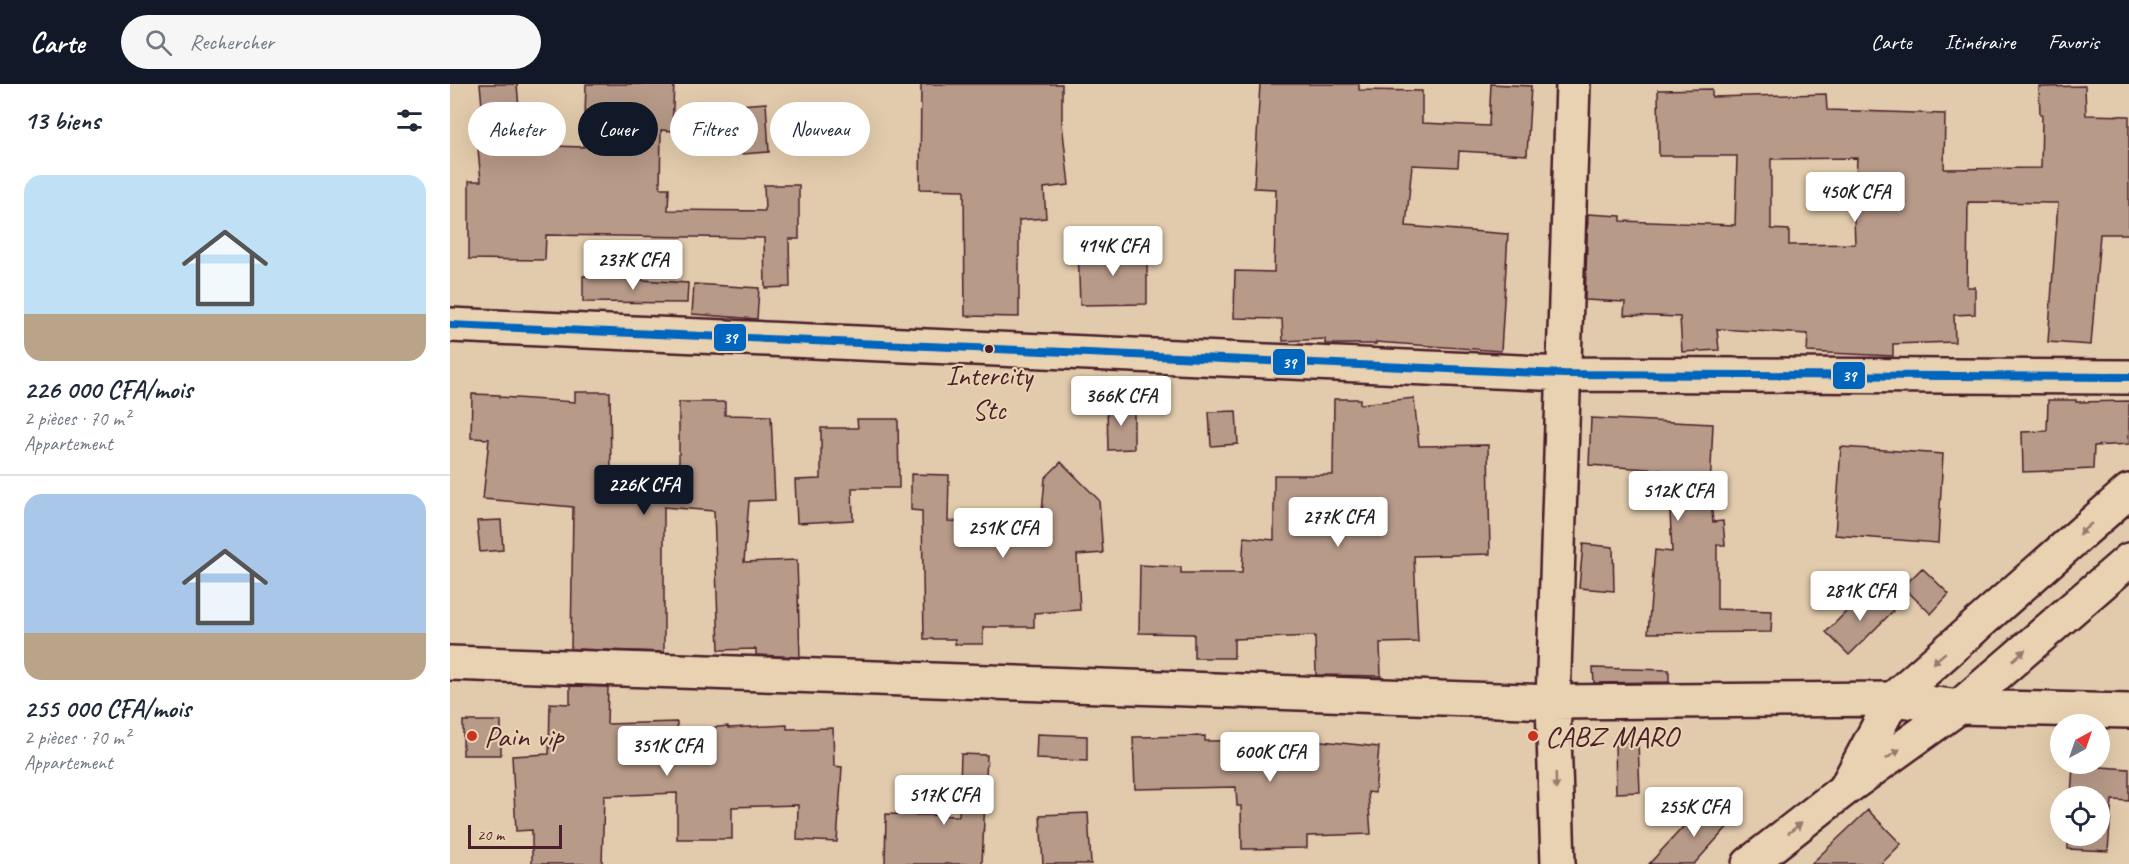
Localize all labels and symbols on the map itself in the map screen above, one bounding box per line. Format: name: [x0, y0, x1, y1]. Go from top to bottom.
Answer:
pin: 450K CFA: [1793, 172, 1917, 223]
pin: 414K CFA: [1051, 226, 1175, 277]
pin: 237K CFA: [571, 240, 695, 291]
line badge: 39: [713, 323, 747, 352]
text: 39: [723, 328, 739, 348]
marker: Intercity Stc: [983, 343, 995, 355]
line badge: 39: [1272, 348, 1306, 376]
text: 39: [1282, 353, 1298, 373]
place label: Intercity Stc: [946, 358, 1034, 427]
line badge: 39: [1832, 361, 1866, 390]
text: 39: [1842, 366, 1858, 386]
pin: 366K CFA: [1059, 376, 1183, 427]
pin: 226K CFA: [582, 465, 706, 516]
pin: 512K CFA: [1616, 471, 1740, 522]
pin: 277K CFA: [1276, 497, 1400, 548]
pin: 251K CFA: [941, 508, 1065, 559]
one-way arrow: [2077, 523, 2093, 536]
pin: 281K CFA: [1798, 571, 1922, 622]
one-way arrow: [2011, 649, 2026, 662]
one-way arrow: [1931, 652, 1947, 665]
north arrow: [2050, 714, 2110, 774]
place label: Pain vip: [484, 717, 565, 755]
place label: CABZ MARO: [1545, 717, 1681, 755]
pin: 351K CFA: [605, 726, 729, 777]
marker: Pain vip: [465, 729, 479, 743]
marker: CABZ MARO: [1526, 729, 1540, 743]
pin: 600K CFA: [1208, 732, 1332, 783]
one-way arrow: [1885, 749, 1900, 761]
one-way arrow: [1551, 772, 1560, 791]
pin: 517K CFA: [882, 775, 1006, 826]
pin: 255K CFA: [1632, 787, 1756, 838]
one-way arrow: [1787, 821, 1803, 834]
scale bar: [468, 822, 562, 850]

